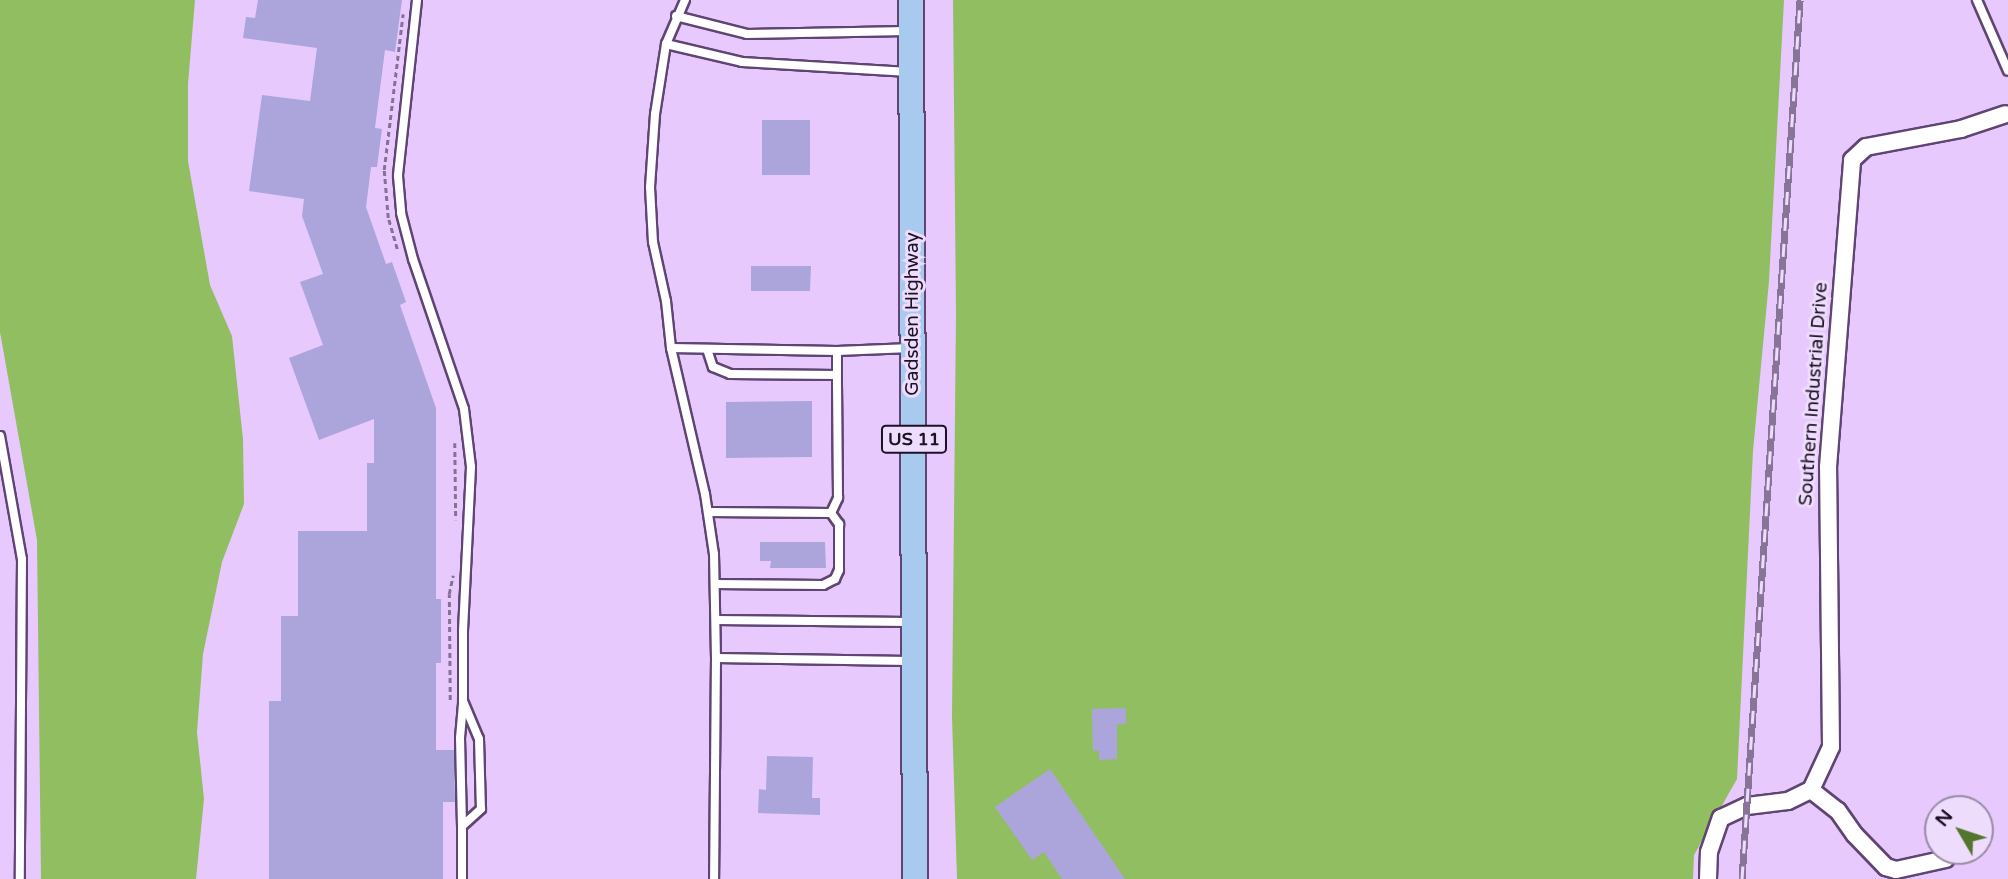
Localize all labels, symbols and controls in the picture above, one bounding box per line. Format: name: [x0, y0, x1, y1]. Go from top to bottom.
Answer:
street label: Gadsden Highway: [902, 232, 924, 396]
street label: Southern Industrial Drive: [1795, 281, 1833, 507]
road number: US 11: [881, 424, 947, 454]
north arrow: [1924, 795, 1994, 865]
text: N: [1931, 805, 1958, 831]

